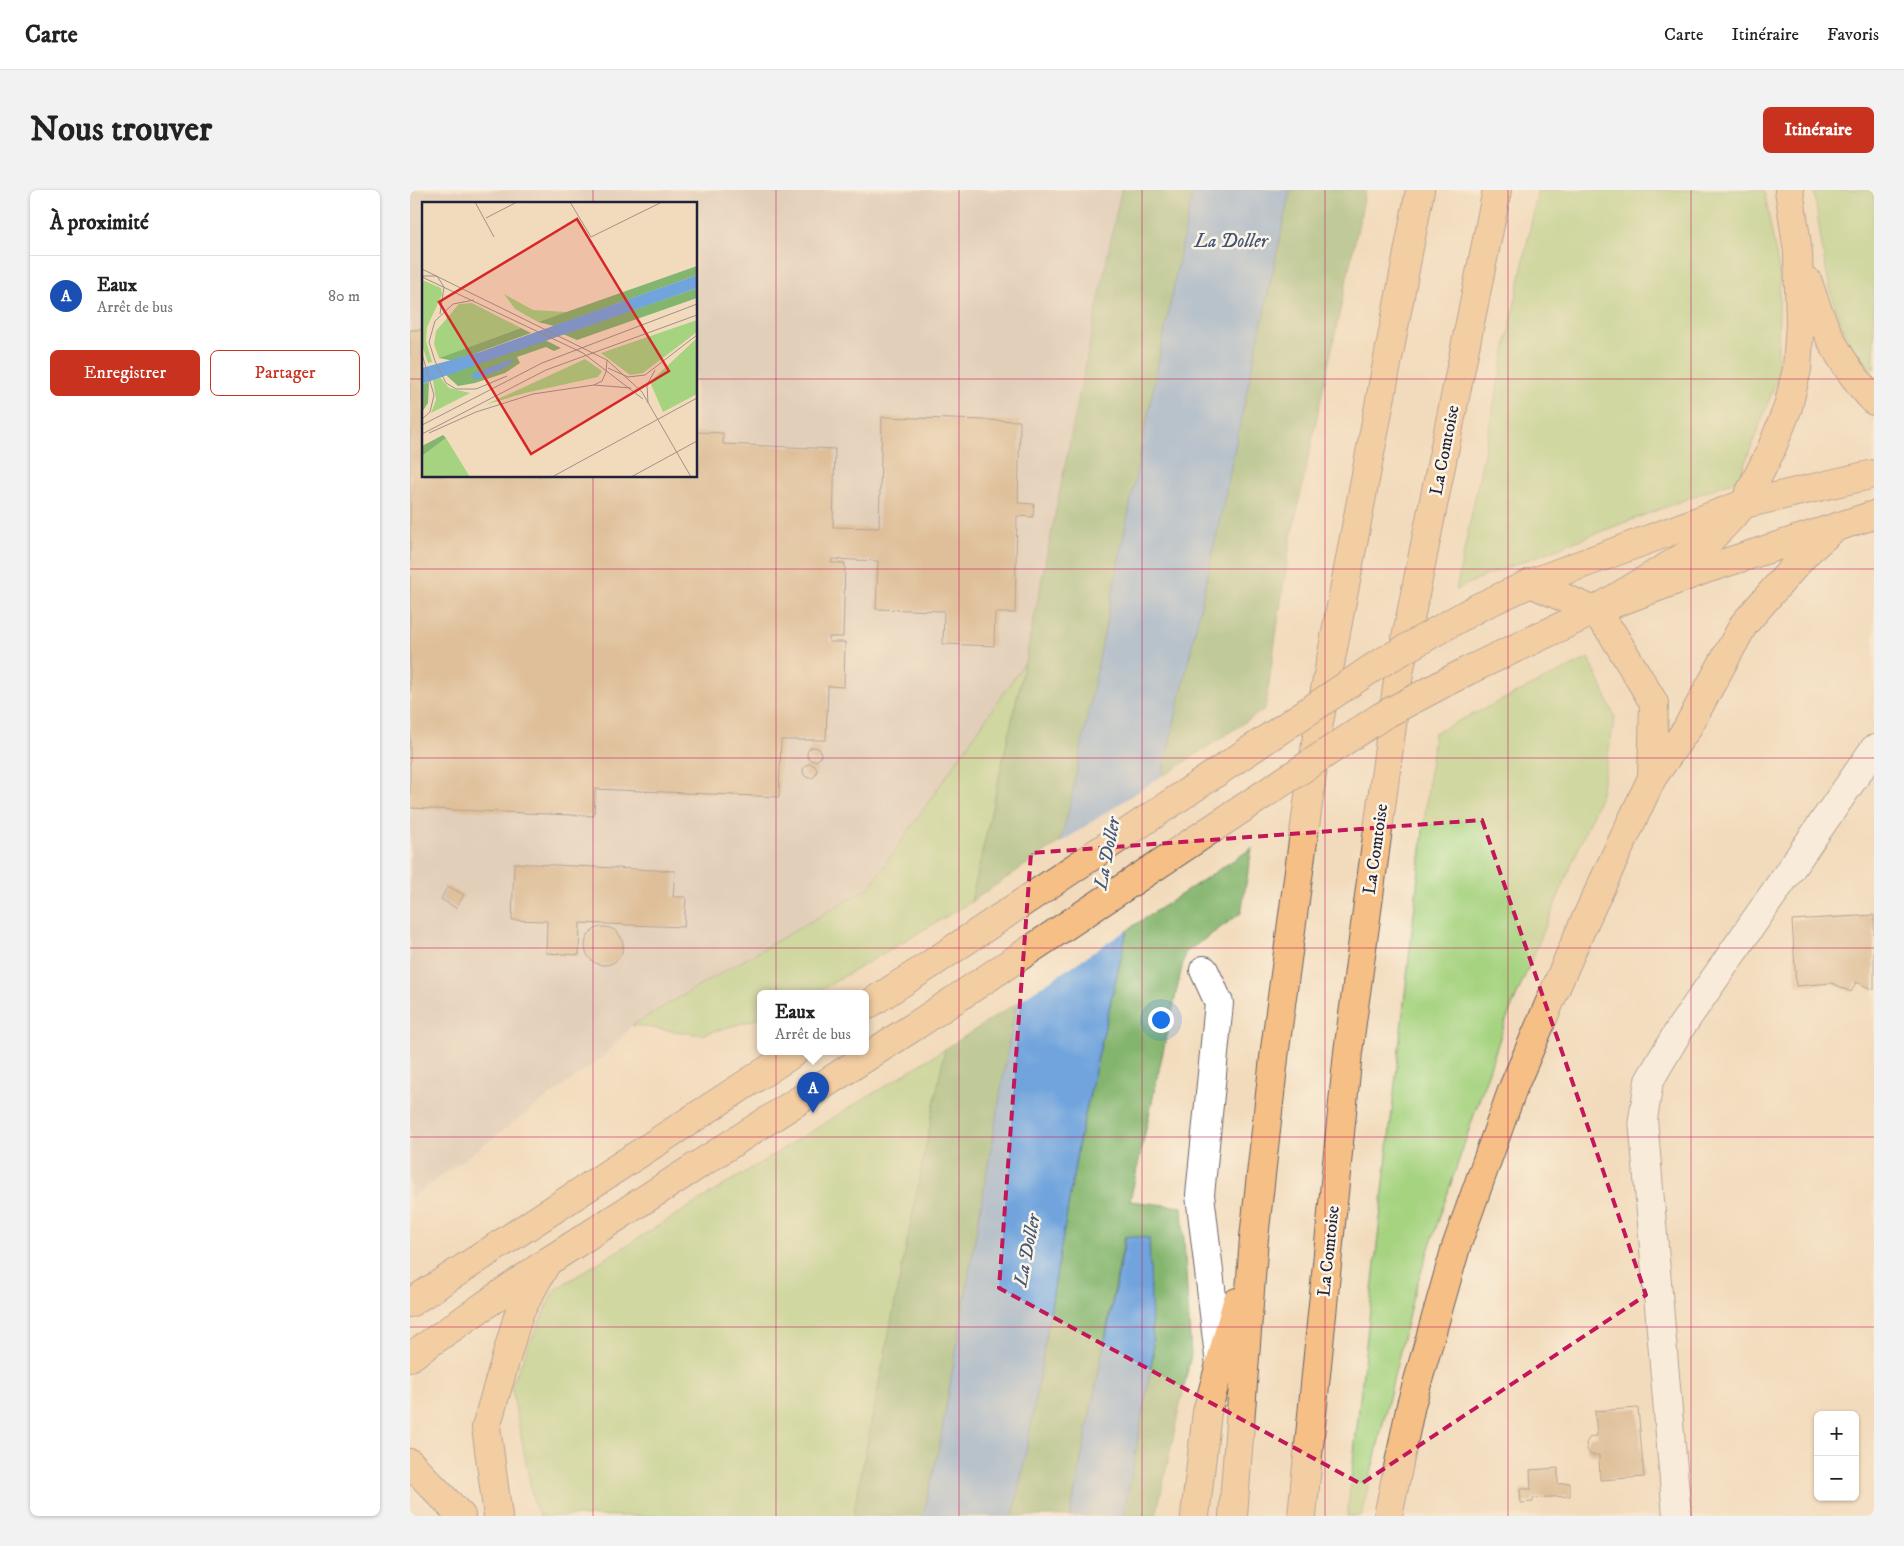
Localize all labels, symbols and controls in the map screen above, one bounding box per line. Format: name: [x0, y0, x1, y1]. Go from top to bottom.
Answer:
text: Carte: [25, 20, 78, 50]
text: Carte: [1664, 24, 1704, 46]
text: Itinéraire: [1732, 24, 1799, 46]
text: Favoris: [1827, 24, 1879, 46]
button: Itinéraire: [1763, 107, 1874, 153]
text: Nous trouver: [30, 108, 212, 152]
inset map: [422, 202, 698, 478]
text: À proximité: [50, 210, 149, 236]
water label: La Doller: [1194, 230, 1270, 253]
text: Eaux: [97, 274, 137, 297]
text: A: [61, 286, 71, 306]
text: 80 m: [328, 286, 360, 306]
text: Arrêt de bus: [97, 297, 173, 317]
button: Enregistrer: [50, 350, 200, 396]
button: Partager: [210, 350, 360, 396]
street label: La Comtoise: [1425, 403, 1464, 497]
street label: La Comtoise: [1359, 802, 1393, 896]
water label: La Doller: [1089, 813, 1126, 892]
popup: [757, 990, 869, 1055]
text: Eaux: [775, 1001, 815, 1024]
your location: [1148, 1007, 1174, 1033]
text: Arrêt de bus: [775, 1024, 851, 1044]
pin: A: [797, 1072, 829, 1113]
street label: La Comtoise: [1313, 1205, 1345, 1298]
water label: La Doller: [1009, 1210, 1046, 1289]
map controls: [1814, 1411, 1859, 1501]
button: +: [1814, 1411, 1859, 1456]
button: −: [1814, 1456, 1859, 1501]

